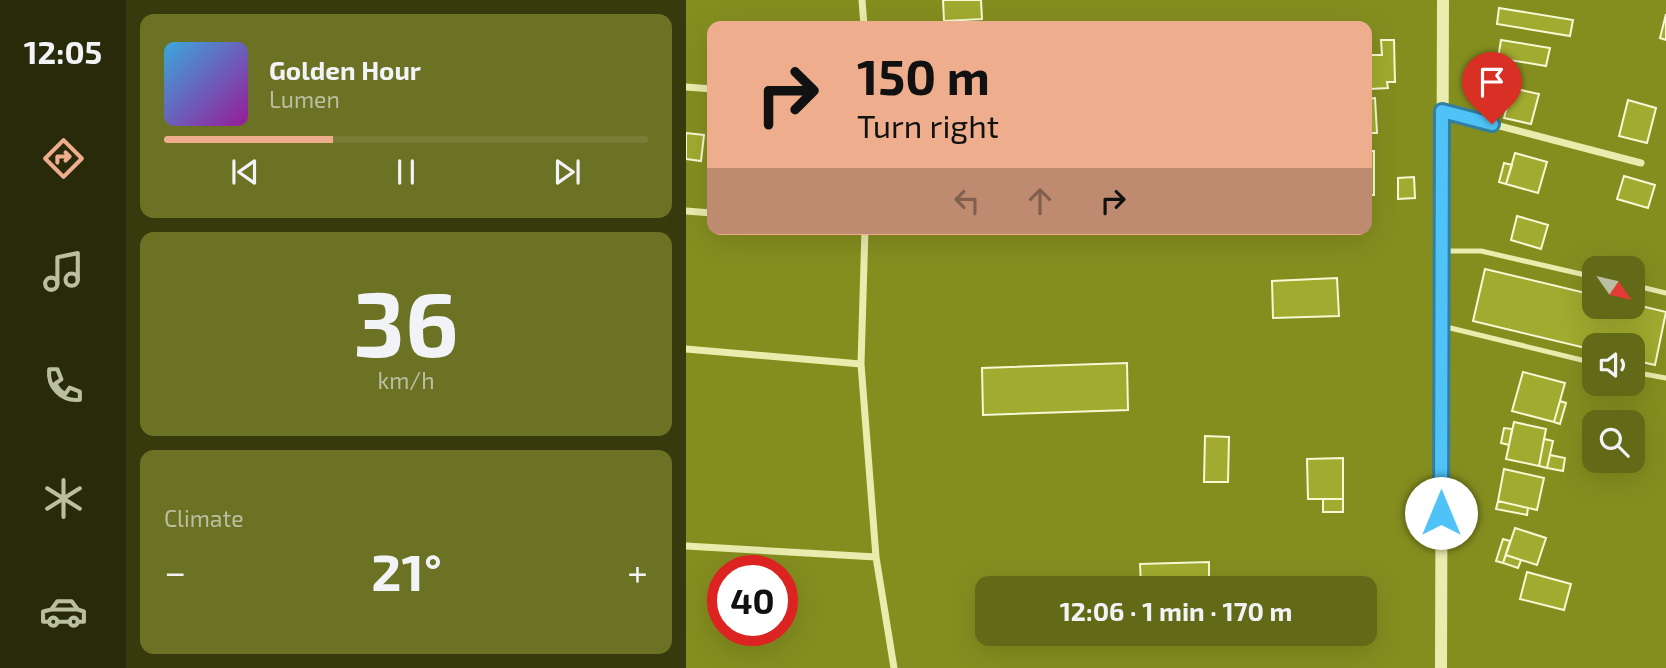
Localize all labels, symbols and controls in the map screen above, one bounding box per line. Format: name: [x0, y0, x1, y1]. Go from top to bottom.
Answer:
text: 12:05: [24, 32, 102, 70]
text: 150 m: [857, 46, 990, 105]
icon: right: [742, 49, 833, 140]
pin: [1462, 52, 1522, 124]
text: Golden Hour: [269, 54, 421, 85]
icon: arrive: [1473, 63, 1511, 101]
text: Lumen: [269, 85, 340, 113]
text: Turn right: [857, 106, 999, 144]
icon: directions: [39, 134, 88, 183]
icon: previous: [226, 153, 264, 191]
icon: pause: [387, 153, 425, 191]
icon: next: [548, 153, 586, 191]
icon: left: [948, 182, 986, 220]
icon: ahead: [1021, 182, 1059, 220]
icon: right: [1094, 182, 1132, 220]
icon: music: [39, 247, 88, 296]
north arrow: [1582, 256, 1645, 318]
map controls: [1582, 256, 1645, 473]
text: 36: [353, 266, 459, 375]
button: sound: [1582, 333, 1645, 396]
icon: phone: [39, 361, 88, 410]
text: km/h: [377, 366, 435, 394]
button: search: [1582, 410, 1645, 473]
icon: climate: [39, 474, 88, 523]
position arrow: [1404, 476, 1478, 550]
text: Climate: [164, 504, 244, 532]
text: 21°: [371, 539, 442, 601]
text: −: [164, 548, 186, 594]
text: +: [627, 548, 648, 594]
speed limit sign: 40: [707, 555, 798, 646]
icon: car: [39, 587, 88, 636]
text: 12:06 · 1 min · 170 m: [1060, 595, 1292, 626]

